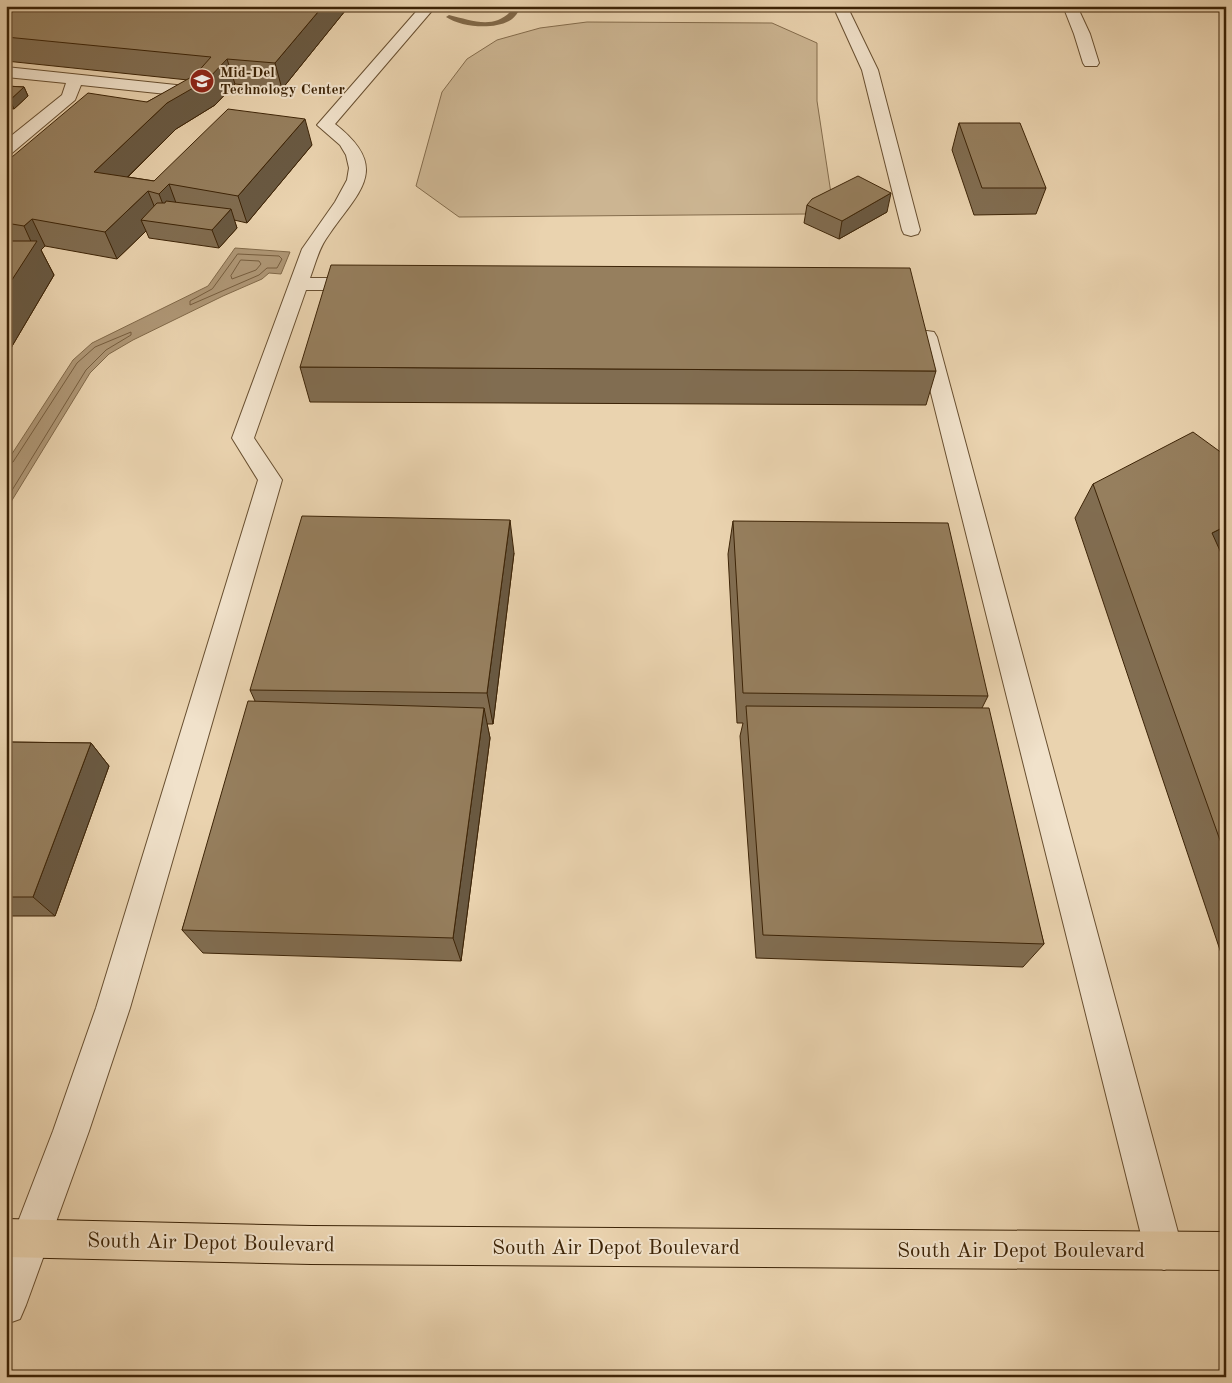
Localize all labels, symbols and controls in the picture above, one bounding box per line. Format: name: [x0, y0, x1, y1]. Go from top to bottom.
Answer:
place label: Mid-Del Technology Center: [220, 66, 346, 98]
school or university icon: Mid-Del Technology Center: [189, 68, 215, 94]
street label: South Air Depot Boulevard: [87, 1231, 335, 1256]
street label: South Air Depot Boulevard: [492, 1238, 740, 1259]
street label: South Air Depot Boulevard: [897, 1241, 1145, 1262]

